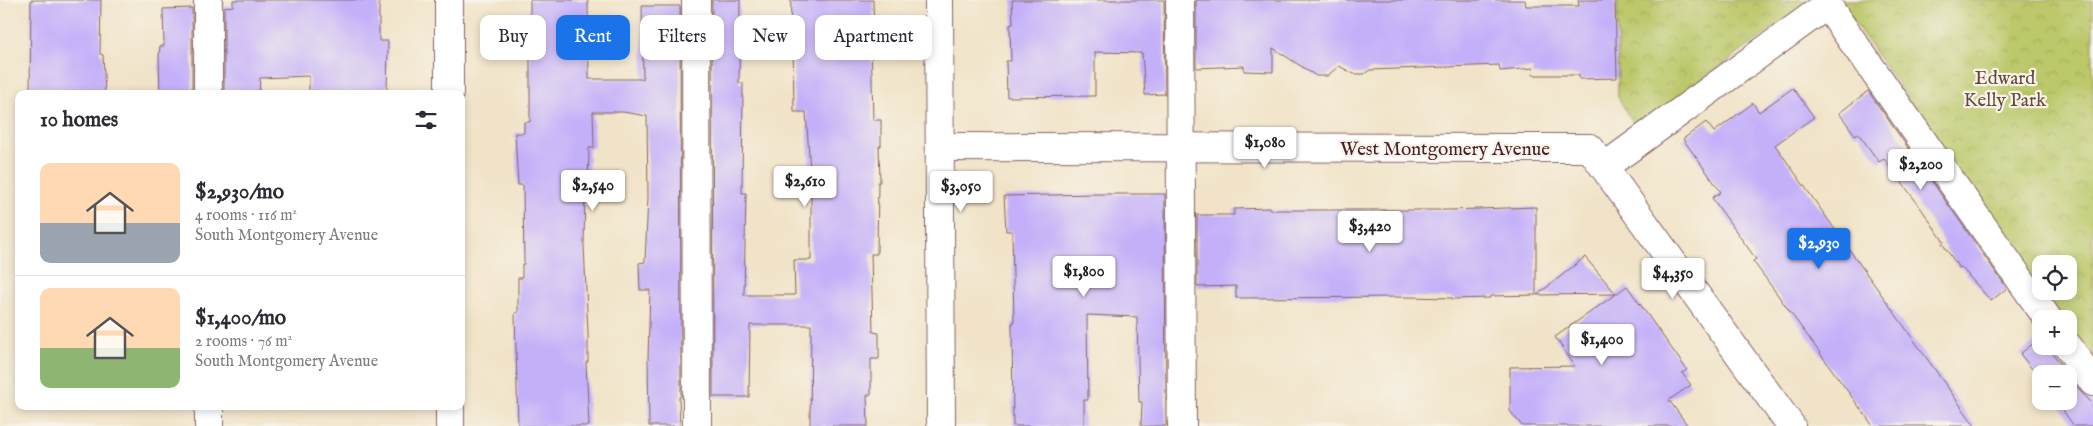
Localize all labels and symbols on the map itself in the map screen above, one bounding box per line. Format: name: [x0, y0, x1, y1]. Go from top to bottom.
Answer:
park label: Edward Kelly Park: [1964, 67, 2047, 113]
pin: $1,080: [1224, 126, 1306, 169]
street label: West Montgomery Avenue: [1340, 138, 1550, 162]
pin: $2,200: [1880, 148, 1962, 191]
pin: $2,610: [764, 166, 846, 208]
pin: $2,540: [552, 170, 634, 212]
pin: $3,050: [920, 170, 1002, 213]
pin: $3,420: [1329, 210, 1411, 253]
pin: $2,930: [1778, 228, 1860, 270]
pin: $1,800: [1043, 256, 1125, 298]
pin: $4,350: [1632, 258, 1714, 300]
pin: $1,400: [1561, 324, 1643, 366]

